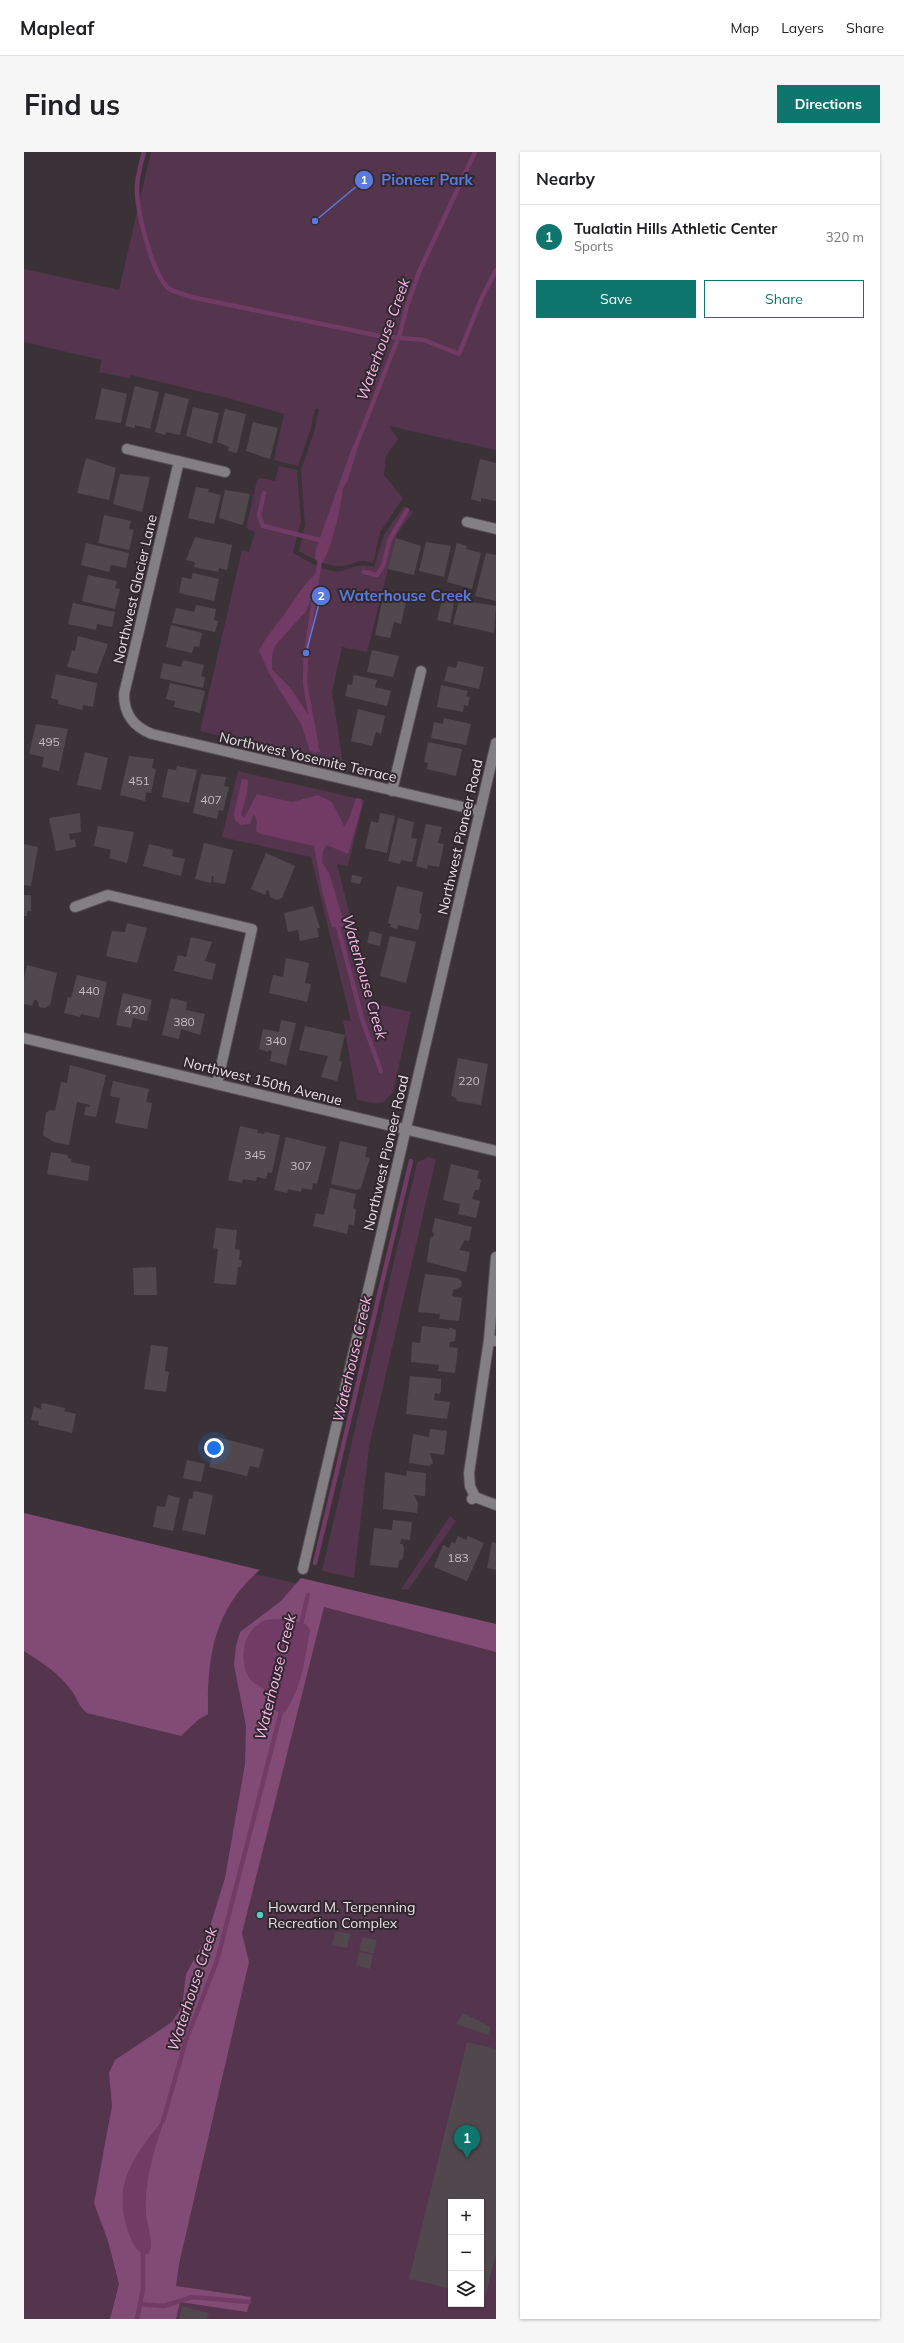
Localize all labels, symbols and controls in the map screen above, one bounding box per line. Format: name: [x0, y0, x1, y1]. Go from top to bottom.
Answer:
text: Mapleaf: [20, 16, 94, 40]
text: Map: [730, 19, 759, 37]
text: Layers: [781, 19, 824, 37]
text: Share: [846, 19, 884, 37]
button: Directions: [777, 85, 880, 123]
text: Find us: [24, 87, 120, 122]
callout: Pioneer Park: [354, 166, 481, 193]
text: Nearby: [536, 168, 595, 189]
text: Pioneer Park: [381, 170, 473, 189]
text: 1: [360, 172, 368, 187]
text: Tualatin Hills Athletic Center: [574, 219, 777, 238]
text: 1: [545, 229, 553, 245]
text: 320 m: [826, 229, 864, 245]
text: Sports: [574, 238, 613, 254]
water label: Waterhouse Creek: [352, 274, 414, 403]
button: Save: [536, 280, 696, 318]
button: Share: [704, 280, 864, 318]
street label: Northwest Glacier Lane: [109, 513, 161, 665]
callout: Waterhouse Creek: [311, 582, 479, 609]
text: Waterhouse Creek: [339, 586, 472, 605]
text: 2: [317, 588, 325, 603]
street label: Northwest Yosemite Terrace: [217, 728, 399, 786]
house number: 495: [38, 734, 60, 749]
street label: Northwest Pioneer Road: [433, 758, 487, 916]
house number: 451: [128, 773, 150, 788]
house number: 407: [200, 792, 222, 807]
water label: Waterhouse Creek: [338, 912, 392, 1043]
house number: 440: [78, 983, 100, 998]
house number: 420: [124, 1002, 146, 1017]
house number: 380: [173, 1014, 195, 1029]
house number: 340: [265, 1033, 287, 1048]
street label: Northwest 150th Avenue: [182, 1053, 344, 1109]
house number: 220: [458, 1073, 480, 1088]
street label: Northwest Pioneer Road: [359, 1074, 413, 1232]
house number: 345: [244, 1147, 266, 1162]
house number: 307: [290, 1158, 312, 1173]
water label: Waterhouse Creek: [328, 1293, 376, 1424]
your location: [204, 1438, 224, 1458]
house number: 183: [447, 1550, 469, 1565]
water label: Waterhouse Creek: [250, 1611, 300, 1742]
place label: Howard M. Terpenning Recreation Complex: [268, 1898, 415, 1932]
marker: Howard M. Terpenning Recreation Complex: [255, 1910, 265, 1920]
water label: Waterhouse Creek: [163, 1924, 221, 2053]
pin: 1: [454, 2125, 480, 2158]
map controls: [448, 2199, 484, 2307]
button: +: [448, 2199, 484, 2235]
button: −: [448, 2235, 484, 2271]
button: layers: [448, 2271, 484, 2307]

